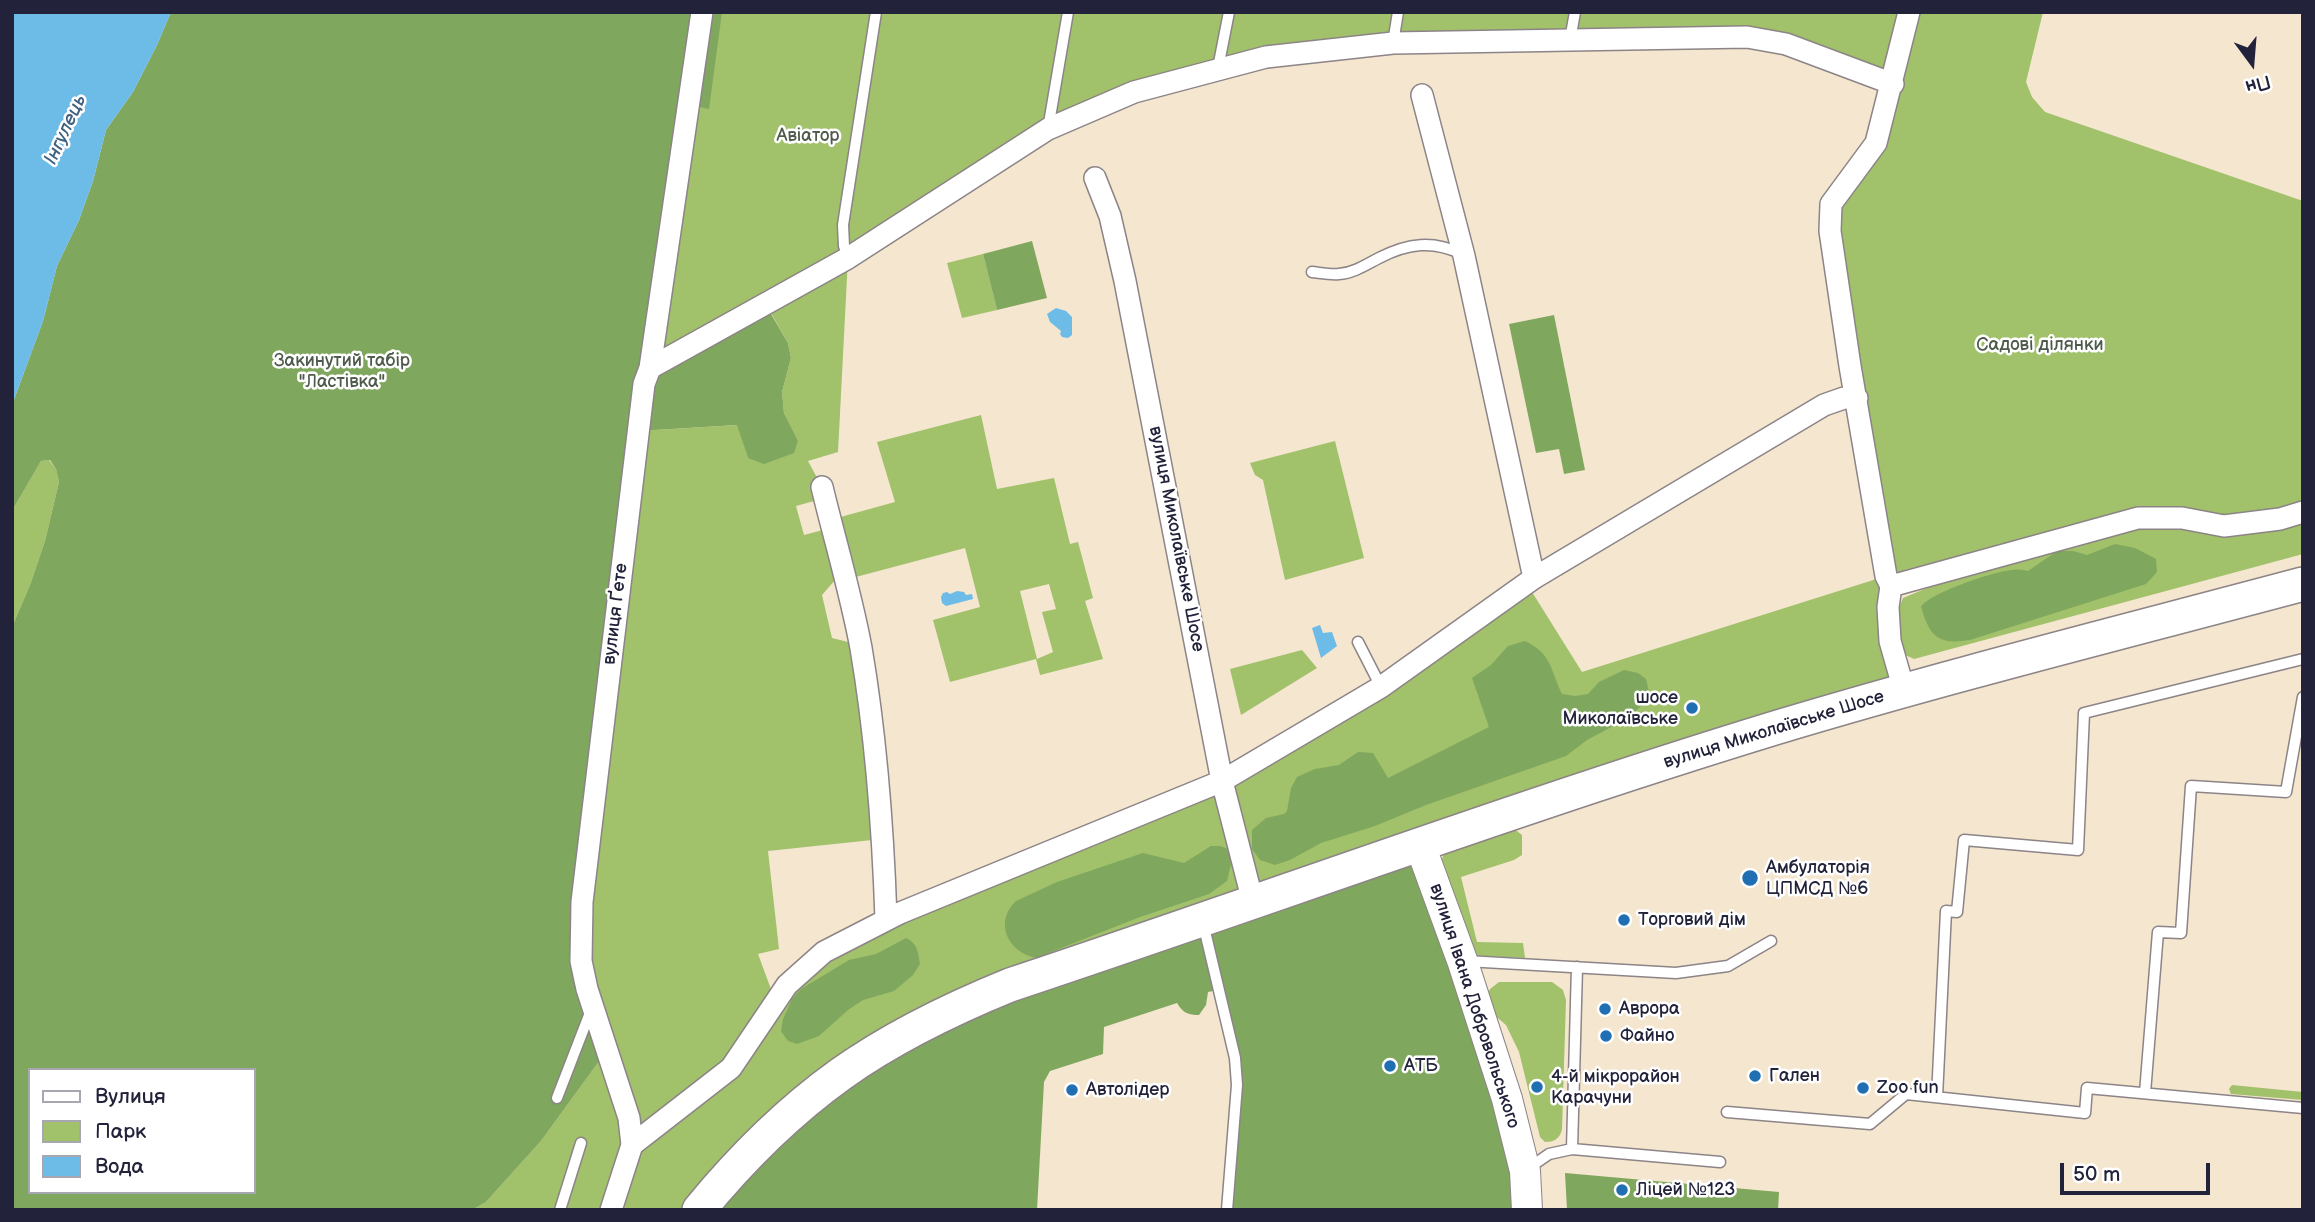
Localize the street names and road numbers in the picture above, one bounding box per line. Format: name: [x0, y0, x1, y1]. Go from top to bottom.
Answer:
street label: вулиця Миколаївське Шосе: [1144, 424, 1208, 654]
street label: вулиця Ґете: [599, 562, 633, 666]
street label: вулиця Миколаївське Шосе: [1661, 686, 1887, 774]
street label: вулиця Івана Добровольського: [1424, 881, 1524, 1131]

